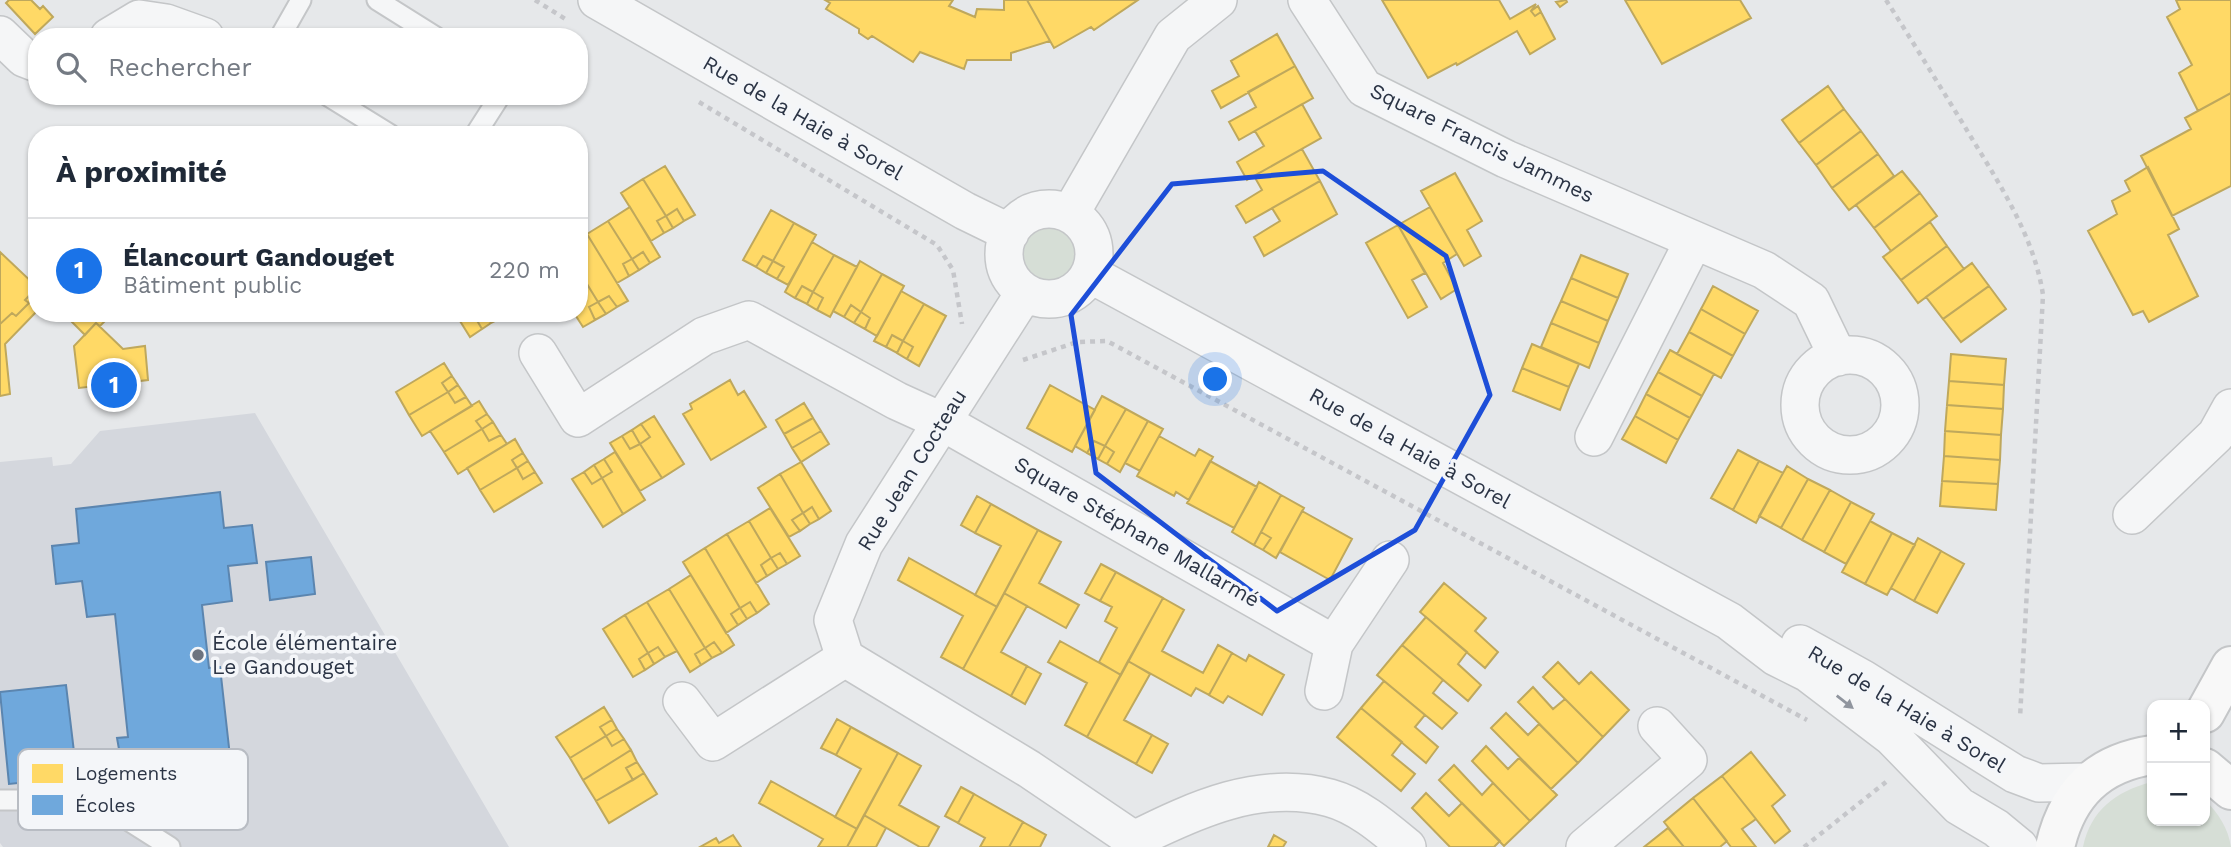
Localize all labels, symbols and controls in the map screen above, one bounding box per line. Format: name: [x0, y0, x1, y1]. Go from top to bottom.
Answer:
search box: [28, 28, 588, 105]
icon: search: [52, 48, 90, 86]
street label: Rue de la Haie à Sorel: [699, 50, 908, 185]
text: Rechercher: [108, 52, 252, 82]
street label: Square Francis Jammes: [1366, 77, 1598, 208]
text: À proximité: [56, 154, 227, 189]
text: Élancourt Gandouget: [123, 242, 394, 272]
text: 1: [74, 257, 84, 284]
text: 220 m: [489, 257, 560, 284]
text: Bâtiment public: [123, 272, 302, 299]
pin: 1: [91, 359, 137, 411]
your location: [1198, 362, 1232, 396]
street label: Rue de la Haie à Sorel: [1305, 382, 1516, 514]
street label: Rue Jean Cocteau: [852, 384, 971, 555]
street label: Square Stéphane Mallarmé: [1010, 451, 1264, 612]
place label: École élémentaire Le Gandouget: [212, 630, 397, 679]
street label: Rue de la Haie à Sorel: [1804, 639, 2011, 778]
marker: École élémentaire Le Gandouget: [190, 647, 206, 663]
one-way arrow: [1836, 694, 1854, 709]
map controls: [2147, 700, 2210, 826]
button: +: [2147, 700, 2210, 763]
legend: [18, 749, 248, 830]
text: Logements: [75, 762, 177, 785]
button: −: [2147, 763, 2210, 826]
text: Écoles: [75, 794, 136, 817]

